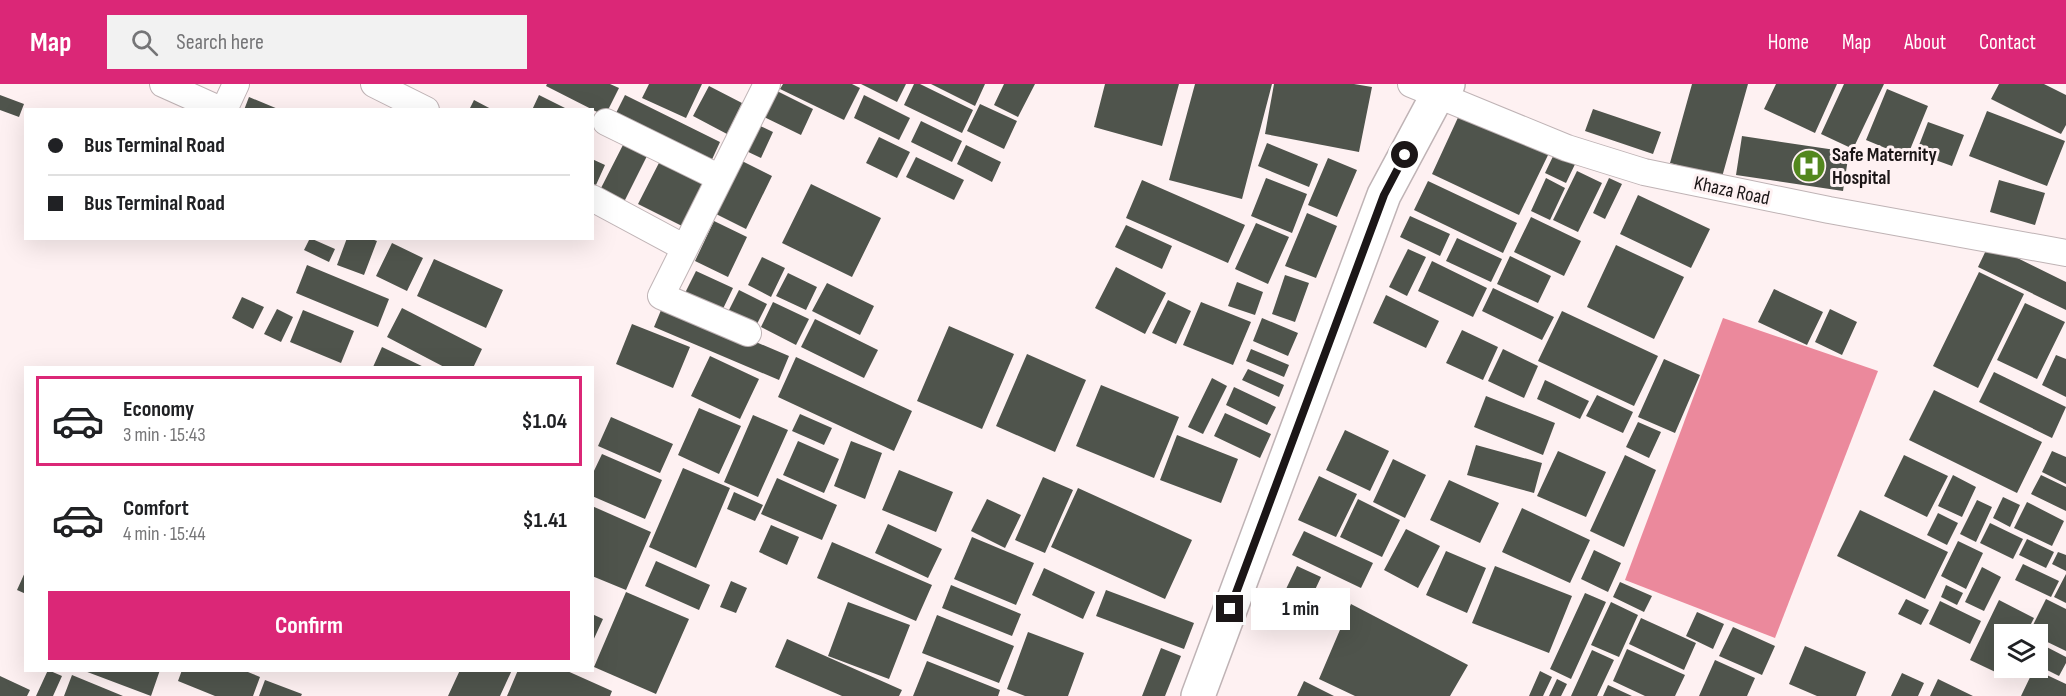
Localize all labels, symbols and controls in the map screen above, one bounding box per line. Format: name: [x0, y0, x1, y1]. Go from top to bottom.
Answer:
search box: [107, 15, 527, 69]
text: Map: [30, 26, 71, 59]
icon: search: [128, 26, 161, 59]
text: Search here: [176, 29, 264, 56]
text: Home: [1768, 30, 1809, 55]
text: Map: [1842, 30, 1871, 55]
text: About: [1904, 30, 1946, 55]
text: Contact: [1979, 30, 2036, 55]
text: Bus Terminal Road: [84, 132, 225, 159]
route start: [1391, 141, 1418, 168]
place label: Safe Maternity Hospital: [1832, 143, 1938, 190]
hospital icon: Safe Maternity Hospital: [1791, 148, 1827, 184]
street label: Khaza Road: [1692, 171, 1772, 211]
text: Bus Terminal Road: [84, 190, 225, 217]
icon: car: [51, 394, 105, 448]
text: Economy: [123, 396, 194, 423]
text: $1.04: [521, 408, 567, 435]
text: 3 min · 15:43: [123, 423, 206, 447]
icon: car: [51, 493, 105, 547]
text: Comfort: [123, 495, 189, 522]
text: $1.41: [523, 507, 567, 534]
text: 4 min · 15:44: [123, 522, 206, 546]
callout: 1 min: [1251, 588, 1350, 630]
button: Confirm: [48, 591, 570, 660]
route end: [1216, 595, 1243, 622]
text: 1 min: [1282, 597, 1319, 621]
map controls: [1994, 624, 2048, 678]
button: layers: [1994, 624, 2048, 678]

